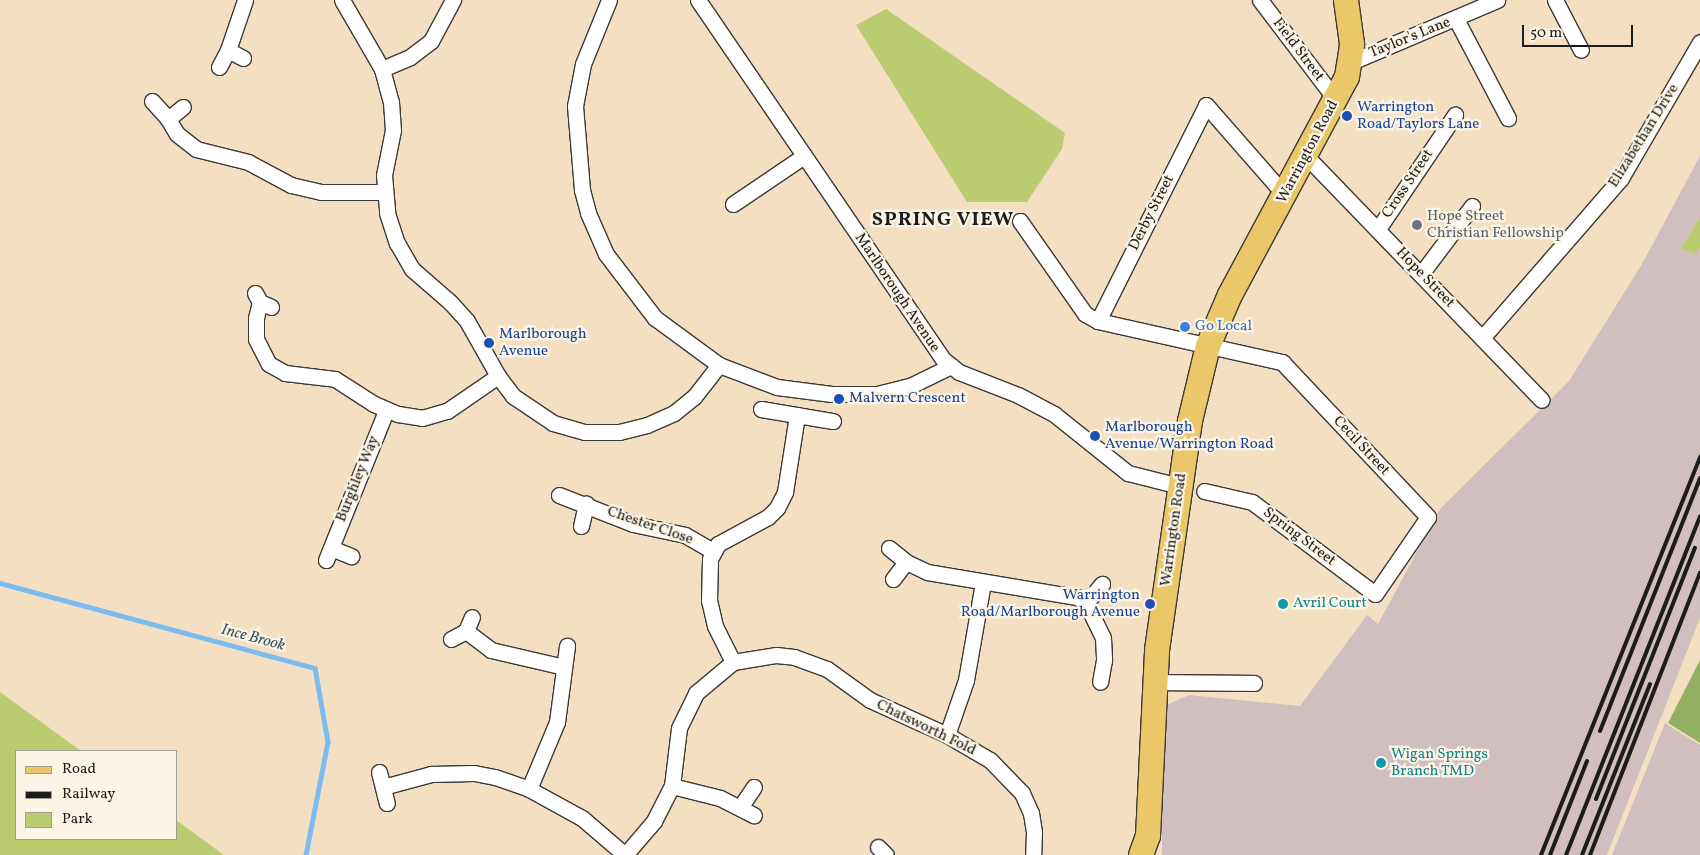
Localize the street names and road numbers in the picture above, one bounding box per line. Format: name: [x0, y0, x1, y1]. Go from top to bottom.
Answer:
street label: Taylor's Lane: [1367, 14, 1453, 62]
street label: Field Street: [1268, 15, 1328, 85]
street label: Elizabethan Drive: [1605, 81, 1683, 191]
street label: Warrington Road: [1273, 97, 1343, 207]
street label: Cross Street: [1378, 146, 1438, 222]
street label: Derby Street: [1125, 172, 1179, 254]
street label: Marlborough Avenue: [850, 230, 944, 356]
street label: Hope Street: [1392, 244, 1458, 312]
street label: Cecil Street: [1329, 412, 1393, 480]
street label: Burghley Way: [332, 433, 384, 525]
street label: Warrington Road: [1157, 472, 1191, 588]
street label: Chester Close: [605, 503, 695, 549]
street label: Spring Street: [1259, 504, 1339, 570]
street label: Chatsworth Fold: [873, 696, 979, 760]

